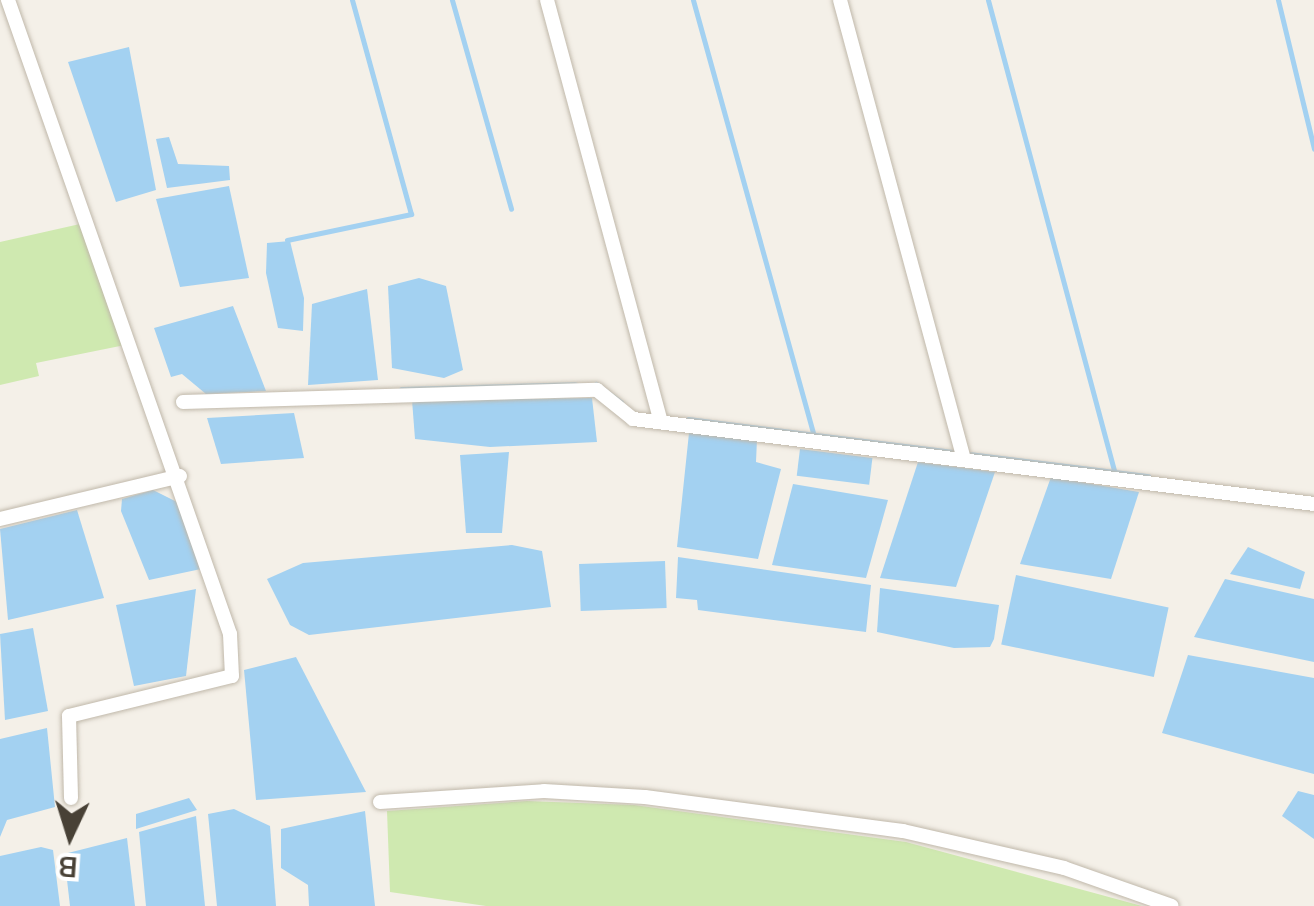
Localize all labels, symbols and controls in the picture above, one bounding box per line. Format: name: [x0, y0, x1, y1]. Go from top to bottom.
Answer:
north arrow: [20, 786, 120, 886]
text: B: [57, 846, 79, 886]

